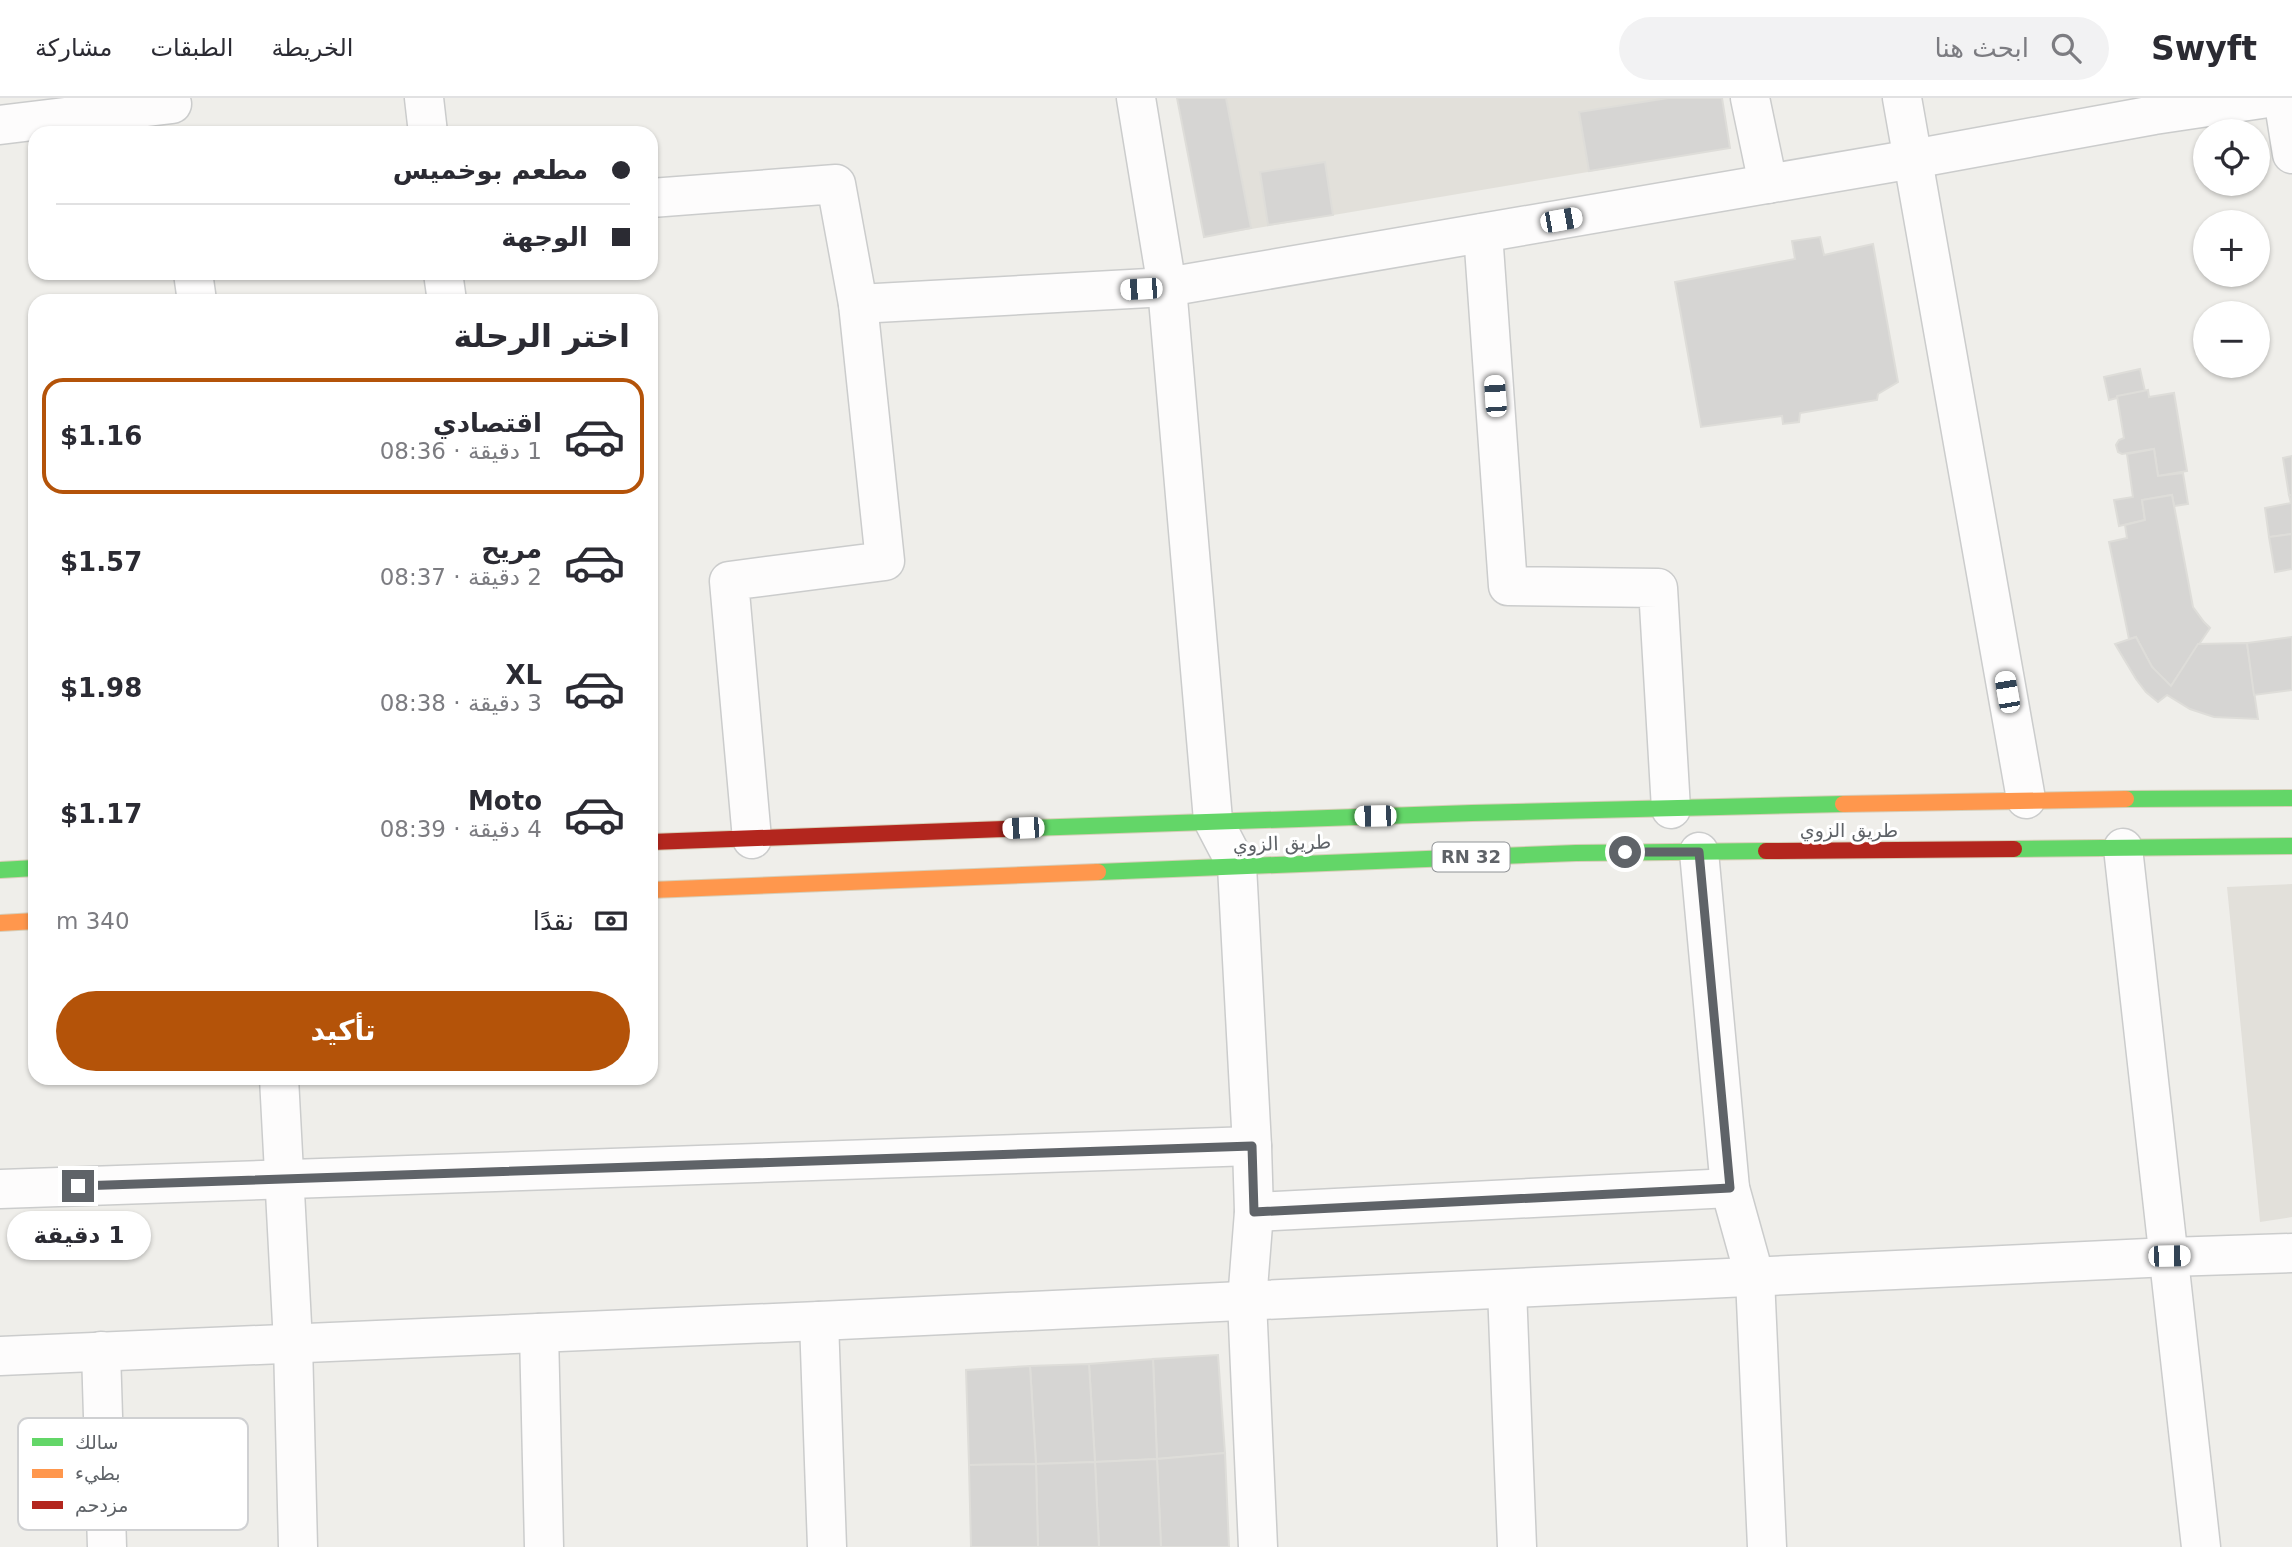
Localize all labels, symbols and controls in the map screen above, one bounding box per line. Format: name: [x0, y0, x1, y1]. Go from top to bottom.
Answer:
search box: [1619, 17, 2109, 80]
icon: search: [2047, 29, 2085, 67]
text: Swyft: [2151, 29, 2257, 68]
text: ابحث هنا: [1935, 33, 2029, 63]
text: مشاركة: [35, 34, 112, 62]
text: الطبقات: [150, 34, 233, 62]
text: الخريطة: [271, 34, 353, 62]
map controls: [2193, 119, 2270, 378]
button: locate: [2193, 119, 2270, 196]
text: مطعم بوخميس: [393, 155, 588, 185]
car: [1539, 206, 1584, 234]
button: +: [2193, 210, 2270, 287]
text: الوجهة: [501, 222, 588, 252]
car: [1120, 277, 1163, 301]
button: −: [2193, 301, 2270, 378]
text: اختر الرحلة: [453, 317, 630, 355]
car: [1484, 374, 1507, 418]
icon: car: [563, 405, 626, 468]
text: اقتصادي: [433, 408, 542, 438]
text: $1.16: [60, 421, 142, 451]
text: 1 دقيقة · 08:36: [380, 438, 542, 464]
icon: car: [563, 531, 626, 594]
text: مريح: [481, 534, 542, 564]
text: $1.57: [60, 547, 142, 577]
text: 2 دقيقة · 08:37: [380, 564, 542, 590]
icon: car: [563, 657, 626, 720]
text: XL: [505, 660, 542, 690]
car: [1994, 669, 2021, 715]
text: $1.98: [60, 673, 142, 703]
text: 3 دقيقة · 08:38: [380, 690, 542, 716]
icon: car: [563, 783, 626, 846]
text: Moto: [468, 786, 542, 816]
text: $1.17: [60, 799, 142, 829]
car: [1354, 805, 1397, 827]
text: 4 دقيقة · 08:39: [380, 816, 542, 842]
car: [1002, 817, 1045, 839]
street label: طريق الزوي: [1800, 819, 1898, 842]
street label: طريق الزوي: [1232, 830, 1332, 857]
route start: [1609, 836, 1641, 868]
road number: RN 32: [1432, 842, 1510, 872]
icon: cash: [592, 902, 630, 940]
text: نقدًا: [533, 906, 574, 936]
text: 340 m: [56, 908, 130, 934]
button: تأكيد: [56, 991, 630, 1071]
route end: [62, 1170, 94, 1202]
callout: 1 دقيقة: [6, 1210, 150, 1260]
text: 1 دقيقة: [34, 1222, 124, 1248]
car: [2148, 1245, 2191, 1267]
legend: [18, 1418, 248, 1530]
text: سالك: [75, 1431, 119, 1453]
text: بطيء: [75, 1462, 121, 1485]
text: مزدحم: [75, 1494, 129, 1517]

